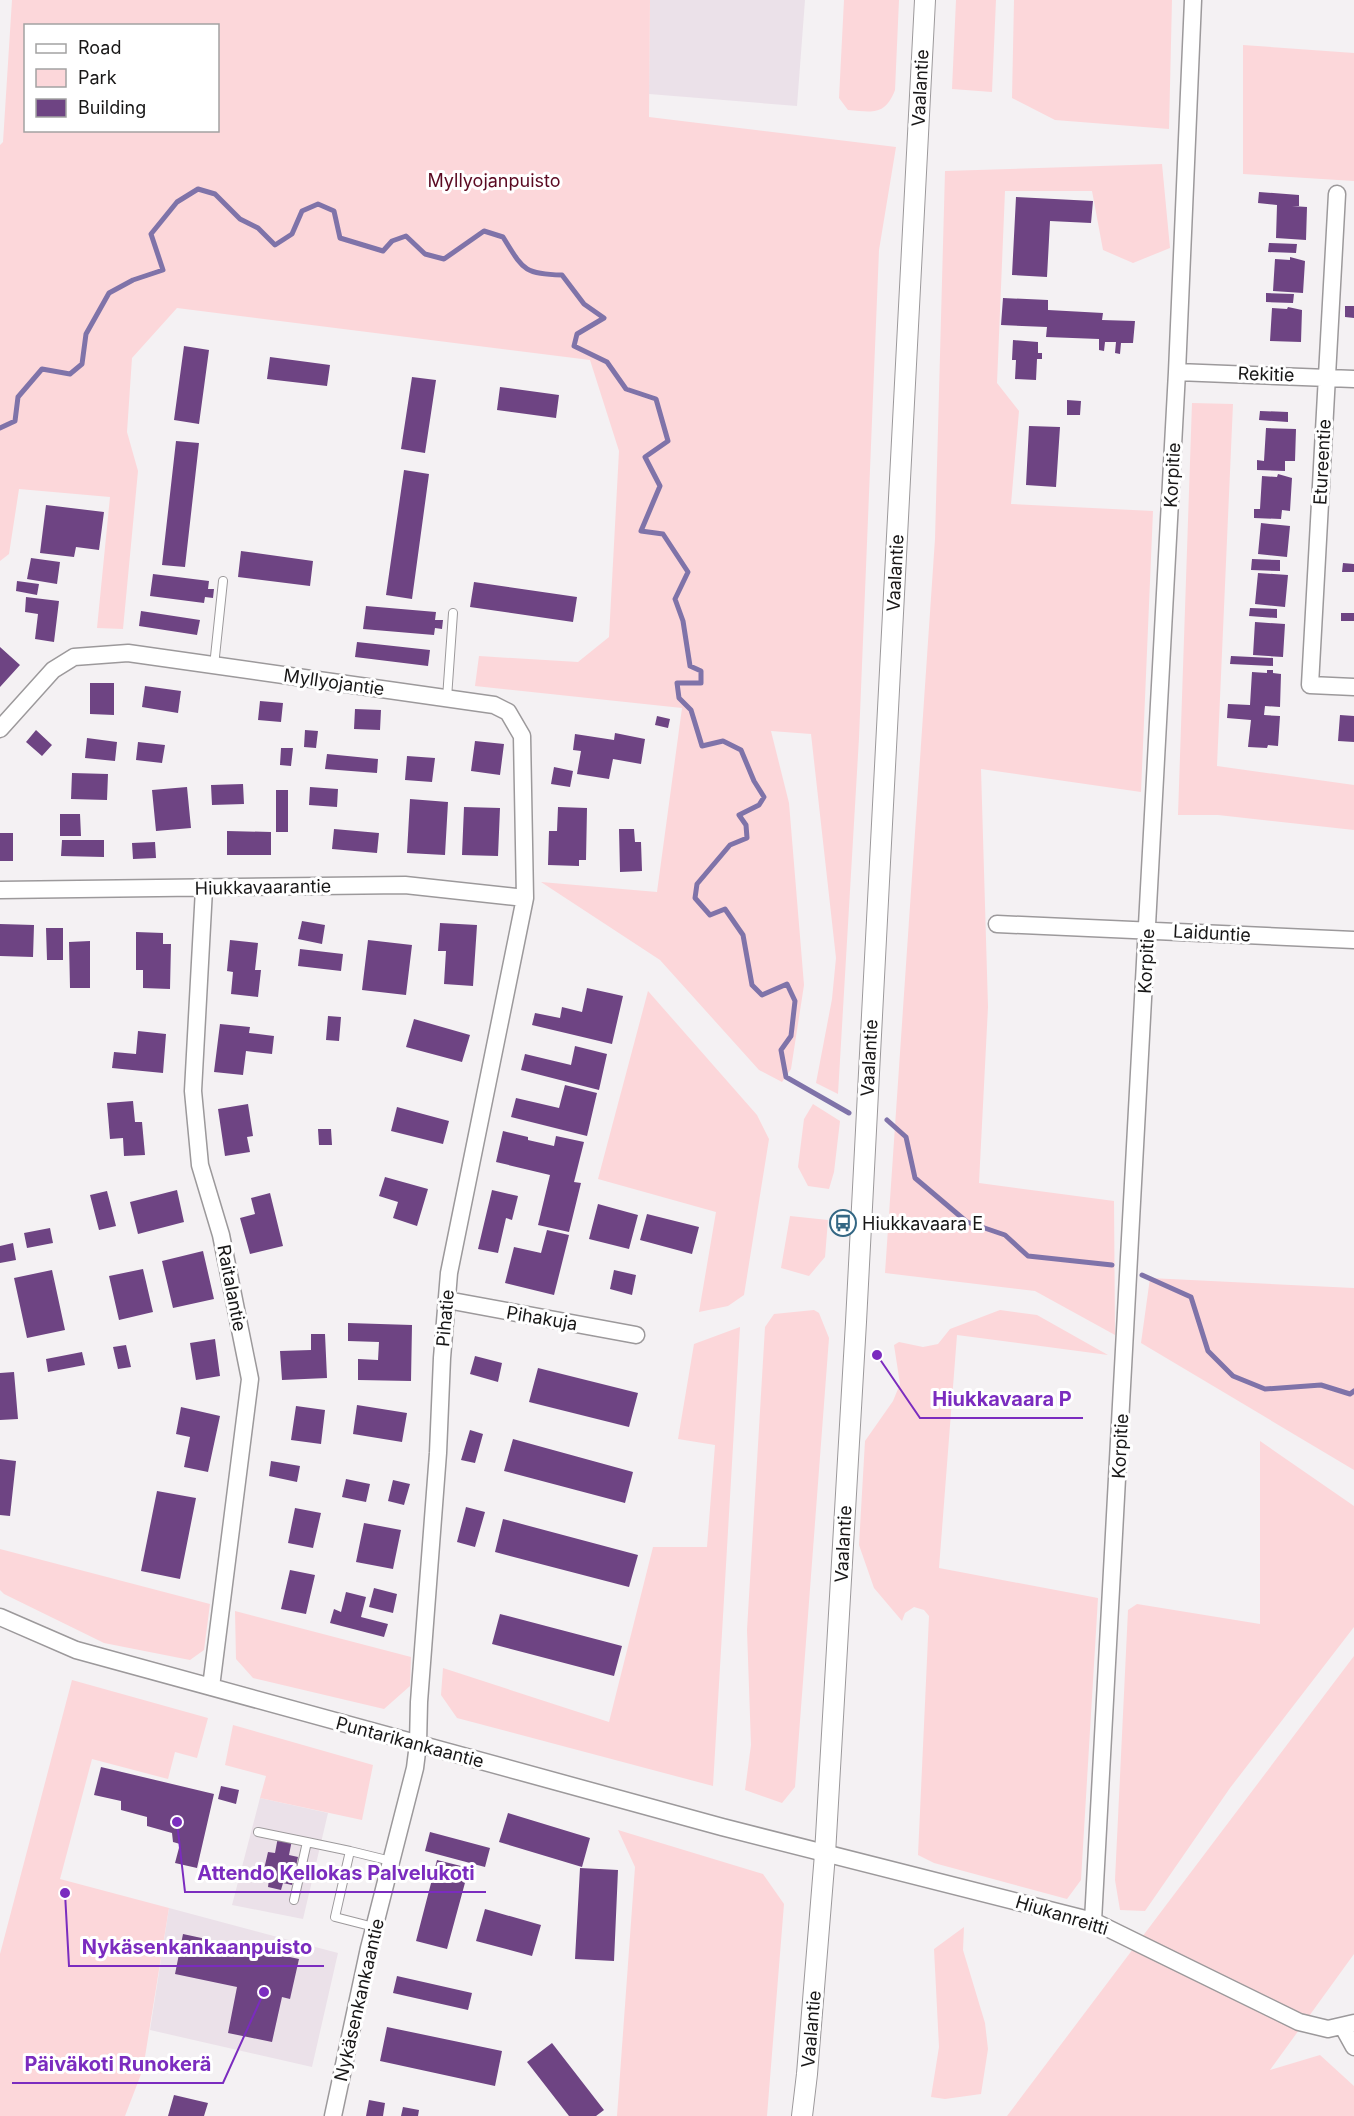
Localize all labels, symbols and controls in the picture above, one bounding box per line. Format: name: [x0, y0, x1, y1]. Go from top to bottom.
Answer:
legend: [24, 24, 219, 132]
text: Road: [78, 37, 121, 58]
street label: Vaalantie: [907, 49, 933, 127]
text: Park: [78, 67, 117, 88]
text: Building: [78, 97, 146, 118]
park label: Myllyojanpuisto: [427, 170, 561, 191]
street label: Rekitie: [1237, 363, 1295, 385]
street label: Etureentie: [1309, 418, 1335, 506]
street label: Korpitie: [1160, 442, 1184, 508]
street label: Vaalantie: [882, 534, 908, 612]
street label: Myllyojantie: [282, 665, 386, 699]
street label: Hiukkavaarantie: [195, 875, 331, 899]
street label: Laiduntie: [1173, 920, 1251, 946]
street label: Korpitie: [1134, 928, 1158, 994]
street label: Vaalantie: [856, 1019, 882, 1097]
bus stop icon: Hiukkavaara E: [828, 1208, 858, 1238]
place label: Hiukkavaara E: [862, 1213, 983, 1234]
street label: Raitalantie: [213, 1243, 251, 1333]
street label: Pihatie: [432, 1289, 458, 1347]
street label: Pihakuja: [505, 1301, 579, 1335]
callout: Hiukkavaara P: [920, 1380, 1083, 1418]
text: Hiukkavaara P: [932, 1387, 1072, 1411]
street label: Korpitie: [1108, 1413, 1132, 1479]
street label: Vaalantie: [830, 1505, 856, 1583]
street label: Puntarikankaantie: [334, 1712, 486, 1772]
callout: Attendo Kellokas Palvelukoti: [185, 1854, 486, 1892]
text: Attendo Kellokas Palvelukoti: [197, 1861, 475, 1885]
street label: Hiukanreitti: [1013, 1891, 1111, 1939]
street label: Nykäsenkankaantie: [330, 1916, 388, 2084]
callout: Nykäsenkankaanpuisto: [69, 1928, 324, 1966]
text: Nykäsenkankaanpuisto: [82, 1935, 312, 1959]
street label: Vaalantie: [797, 1989, 825, 2069]
callout: Päiväkoti Runokerä: [12, 2045, 223, 2083]
text: Päiväkoti Runokerä: [25, 2052, 211, 2076]

